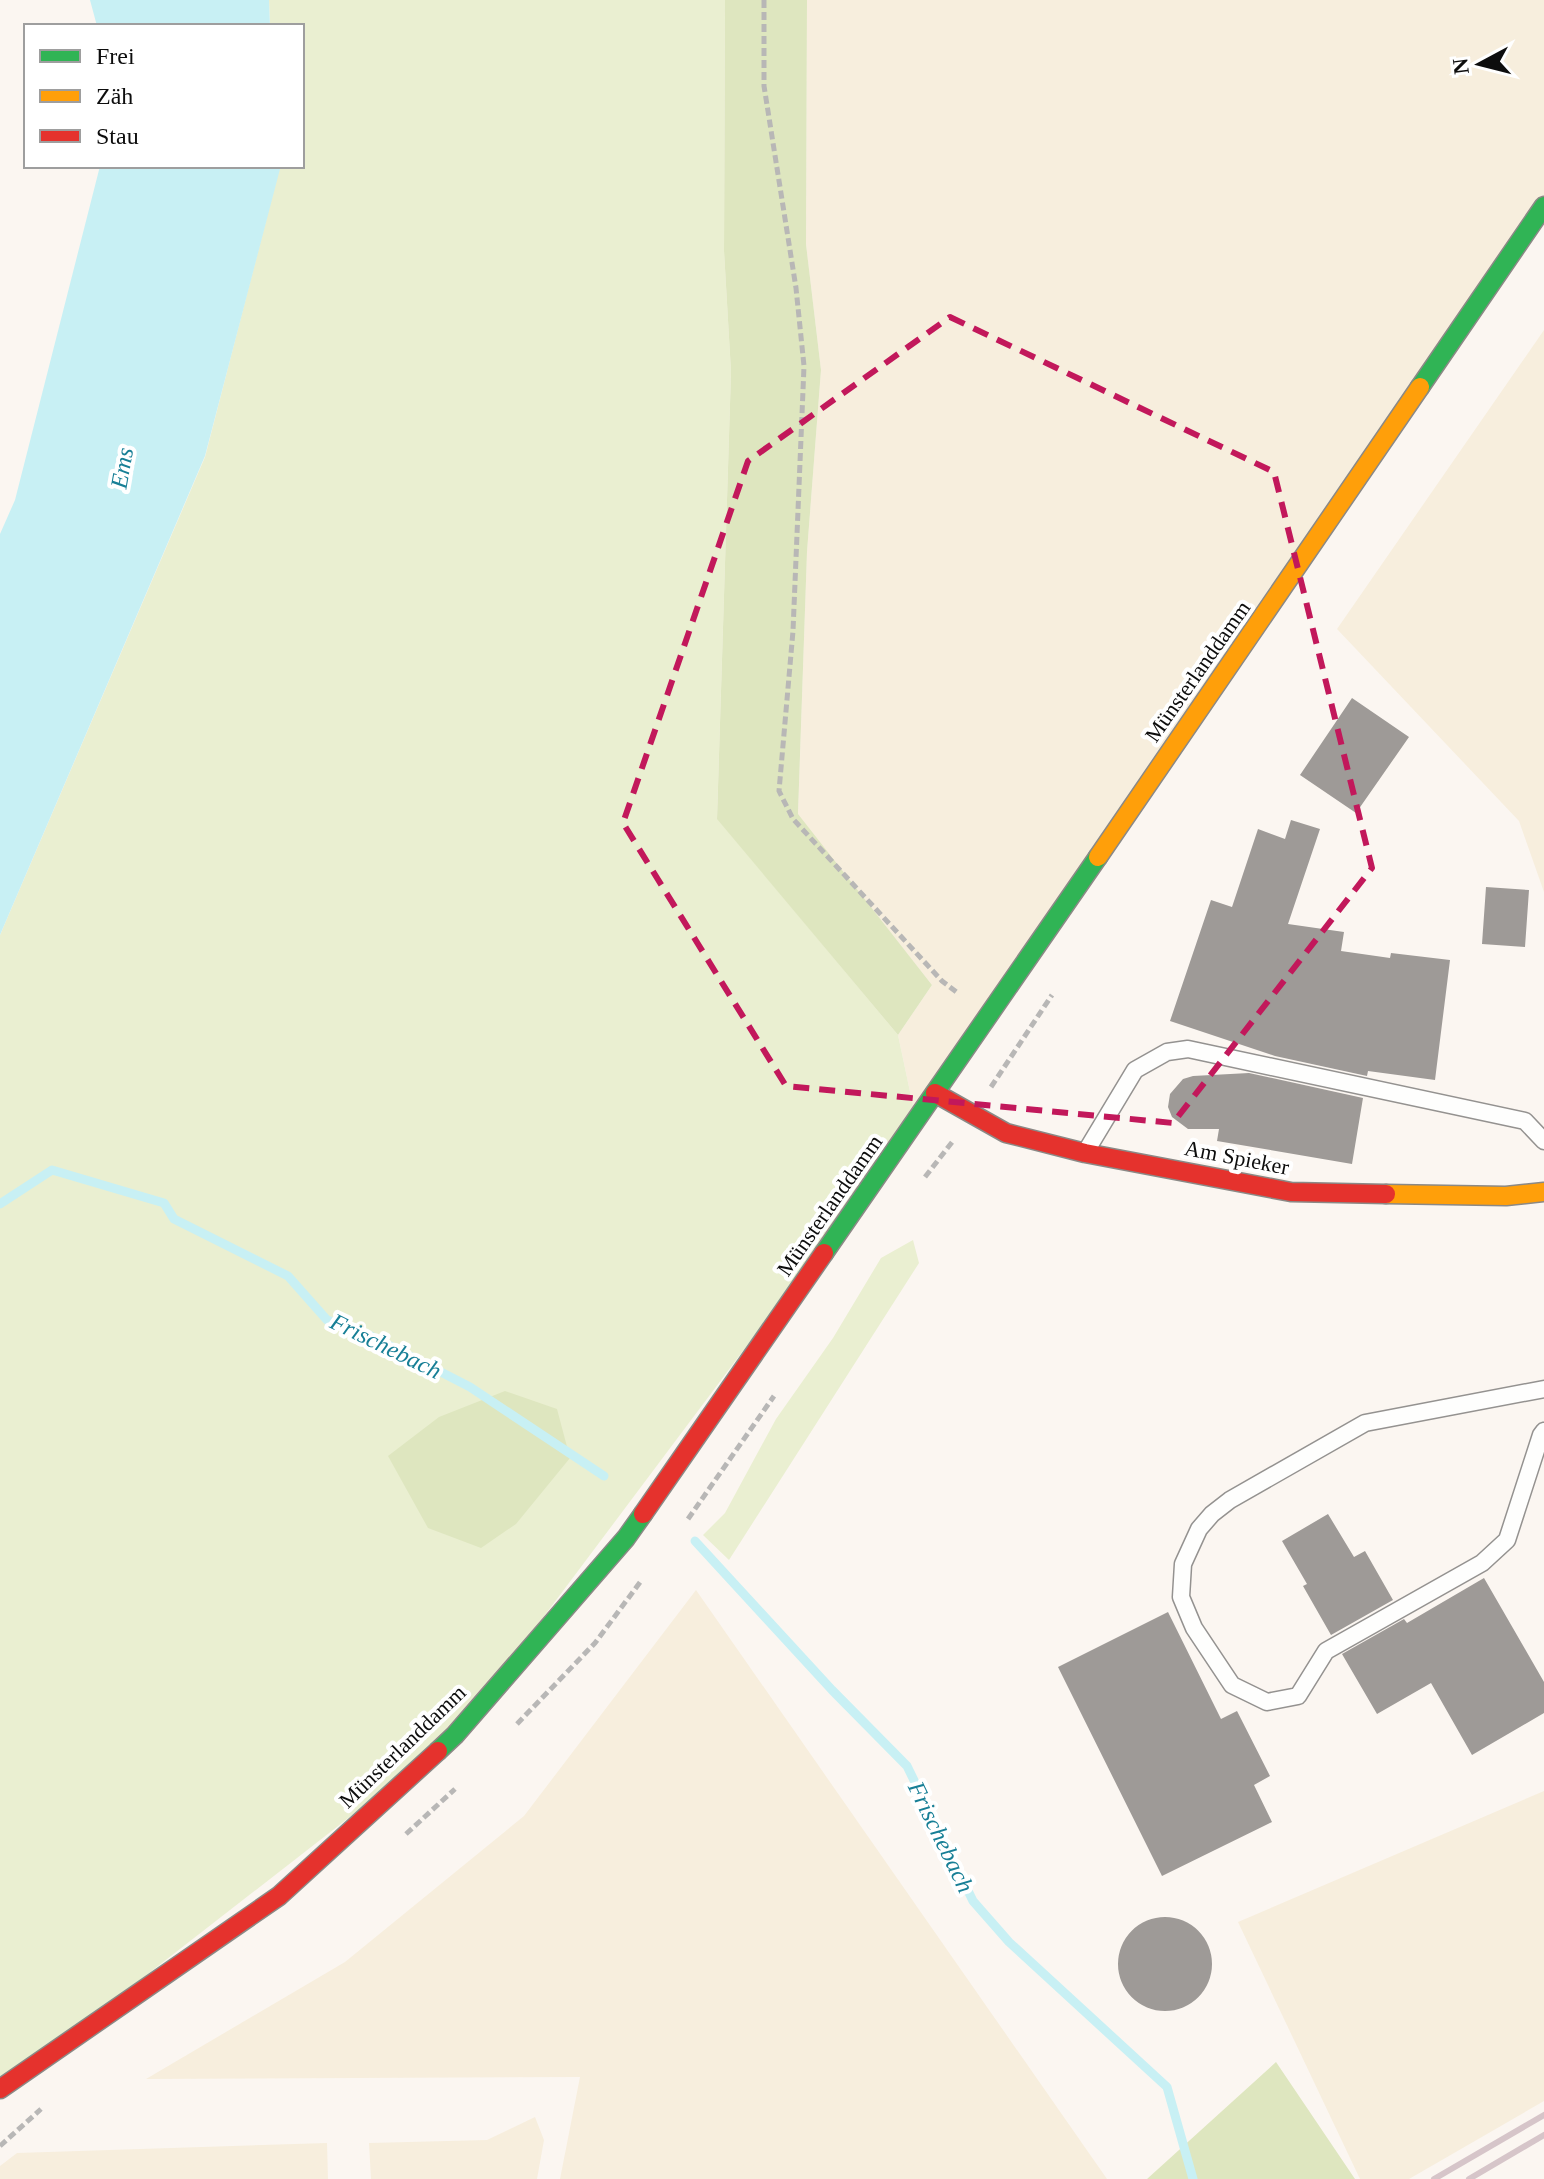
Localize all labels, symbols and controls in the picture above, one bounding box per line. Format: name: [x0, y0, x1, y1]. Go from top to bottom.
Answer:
legend: [24, 24, 304, 168]
north arrow: [1440, 24, 1520, 104]
text: Frei: [96, 43, 135, 69]
text: N: [1447, 57, 1474, 76]
text: Zäh: [96, 83, 133, 109]
text: Stau: [96, 123, 139, 149]
water label: Ems: [105, 445, 138, 492]
street label: Münsterlanddamm: [1140, 596, 1255, 747]
street label: Münsterlanddamm: [772, 1130, 887, 1281]
street label: Am Spieker: [1183, 1135, 1292, 1180]
water label: Frischebach: [325, 1308, 446, 1384]
street label: Münsterlanddamm: [334, 1680, 471, 1813]
water label: Frischebach: [903, 1776, 979, 1897]

